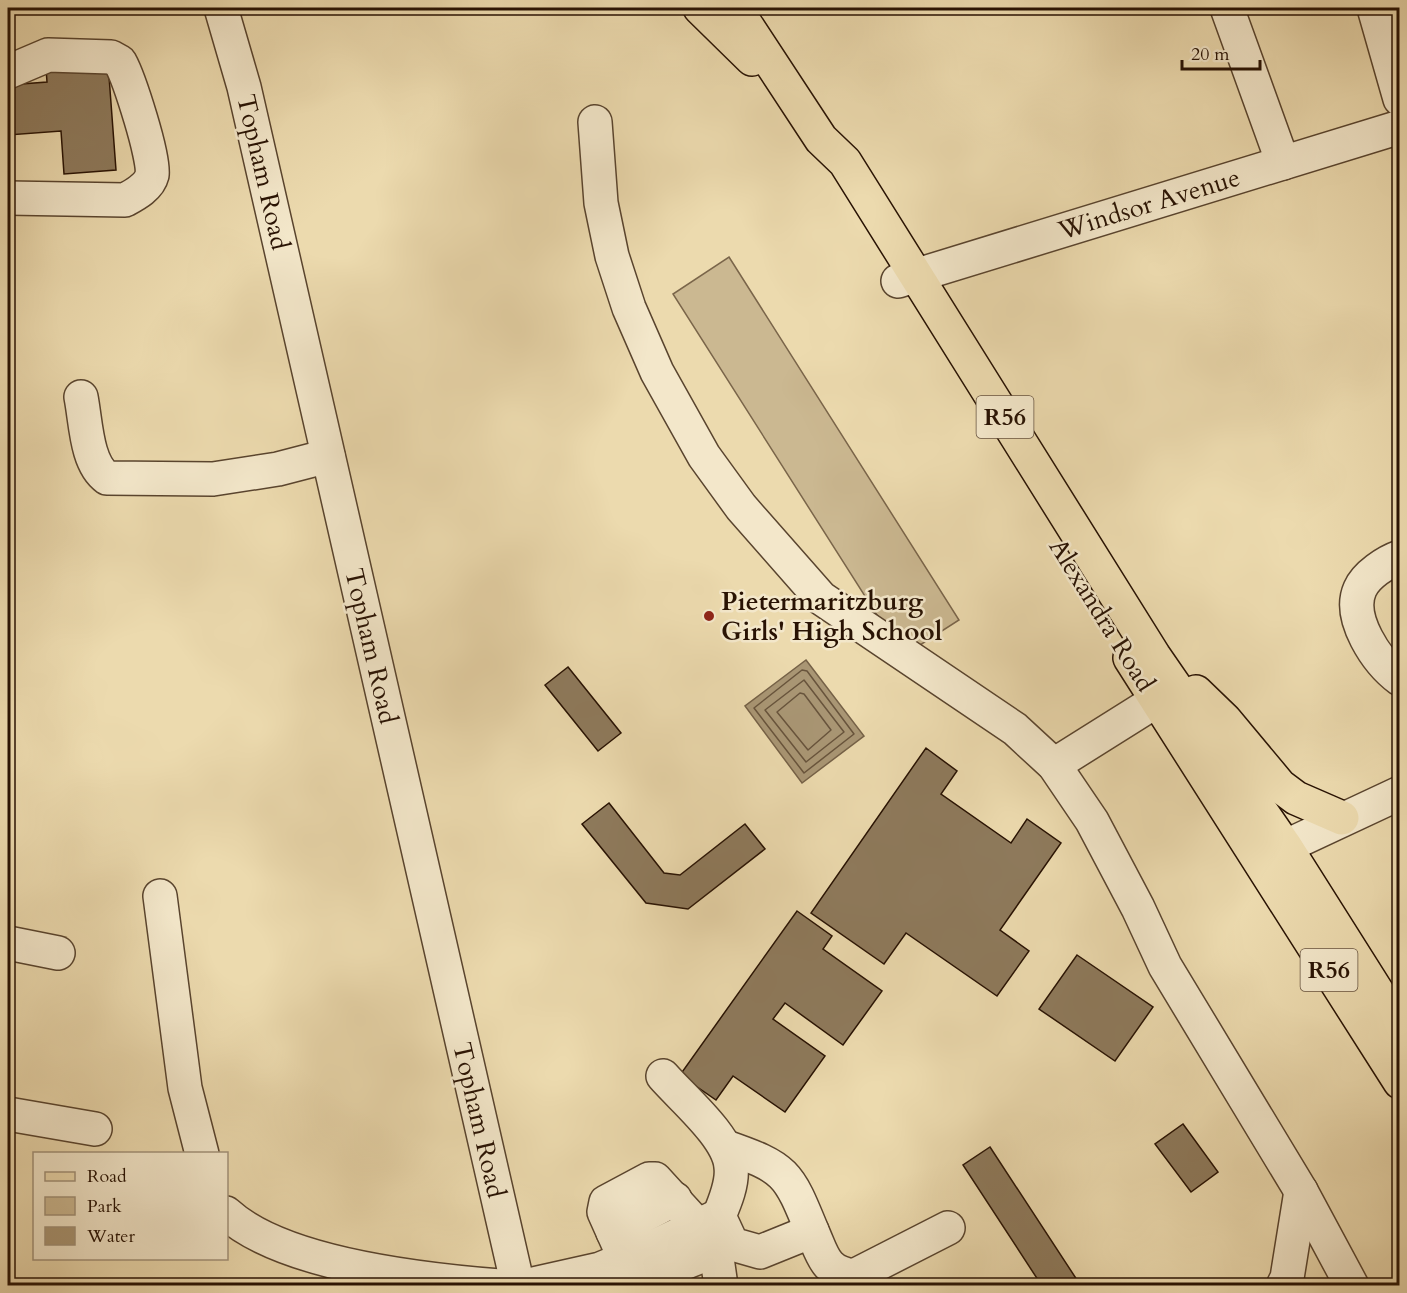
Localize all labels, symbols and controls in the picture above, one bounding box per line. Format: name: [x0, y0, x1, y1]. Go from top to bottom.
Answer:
scale bar: [1182, 33, 1260, 71]
text: 20 m: [1191, 42, 1230, 67]
street label: Topham Road: [228, 91, 298, 253]
street label: Windsor Avenue: [1053, 160, 1244, 249]
road number: R56: [976, 396, 1034, 438]
street label: Alexandra Road: [1041, 532, 1163, 698]
street label: Topham Road: [336, 565, 406, 727]
place label: Pietermaritzburg Girls' High School: [721, 584, 943, 649]
marker: Pietermaritzburg Girls' High School: [702, 609, 716, 623]
road number: R56: [1300, 949, 1358, 991]
street label: Topham Road: [444, 1039, 514, 1201]
legend: [33, 1152, 228, 1260]
text: Road: [87, 1164, 127, 1189]
text: Park: [87, 1194, 122, 1219]
text: Water: [86, 1224, 136, 1249]

